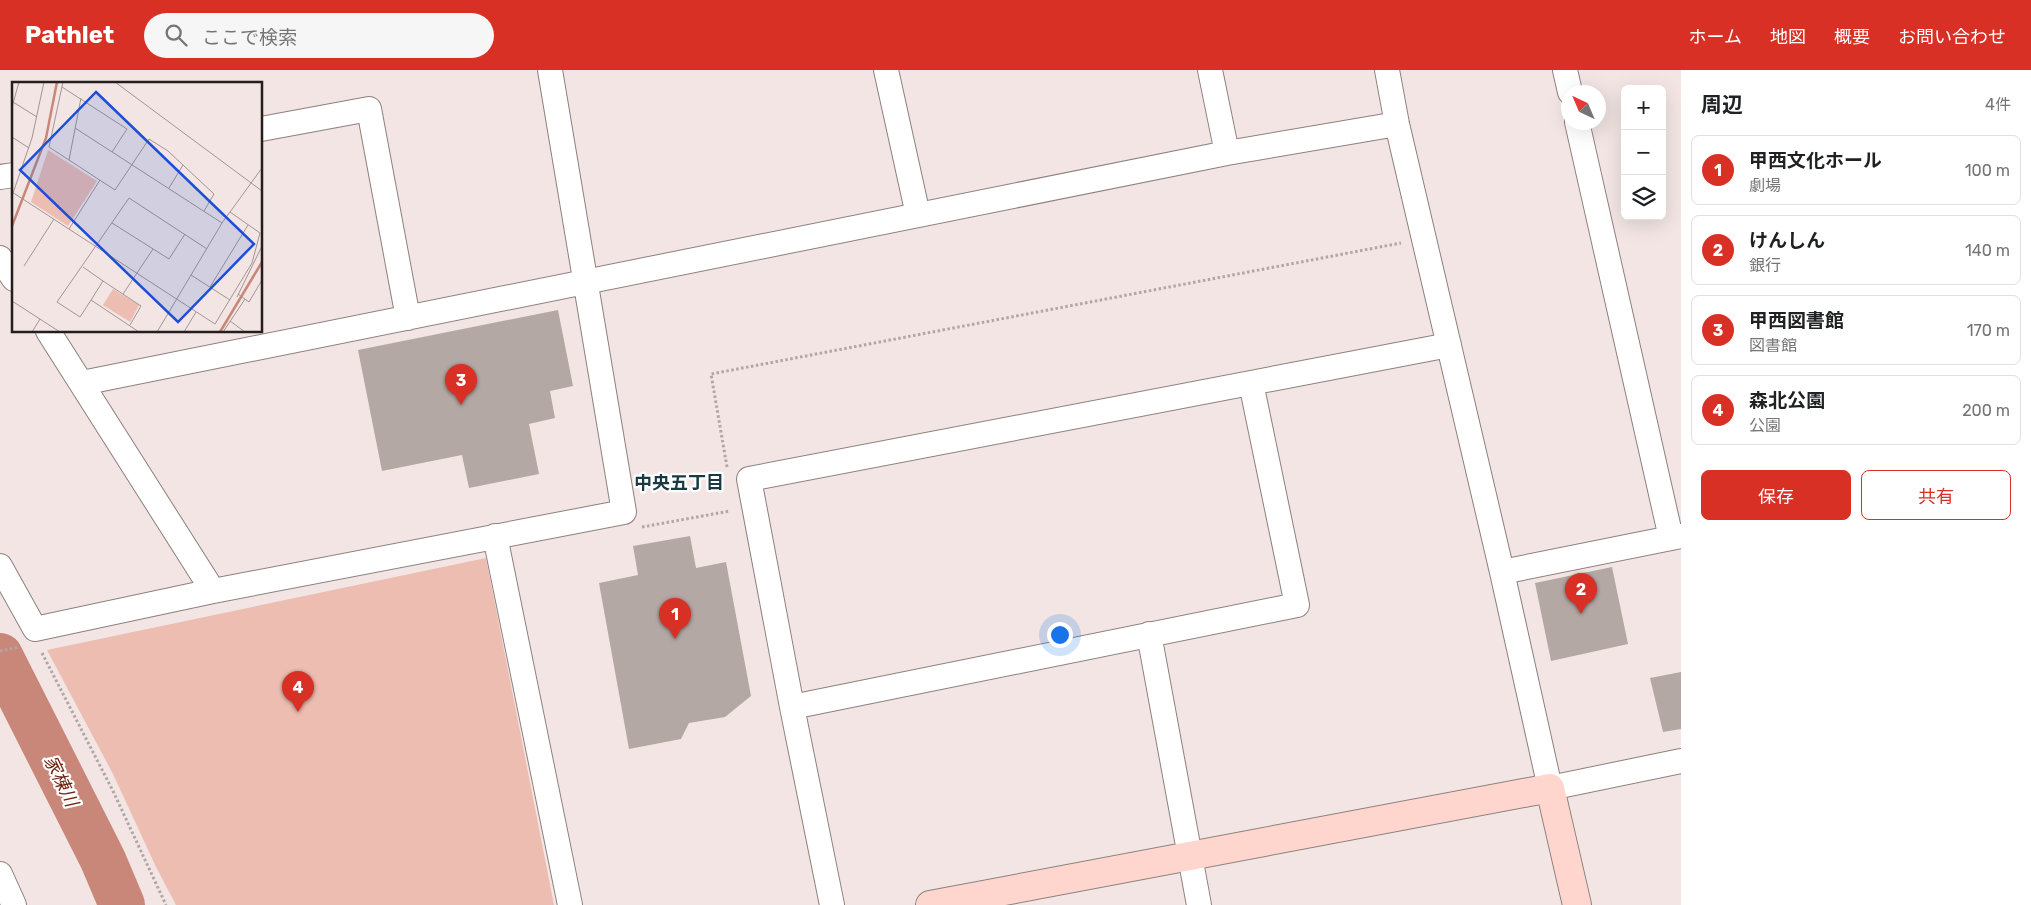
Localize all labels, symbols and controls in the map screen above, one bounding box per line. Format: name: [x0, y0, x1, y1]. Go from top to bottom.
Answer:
search box: [144, 13, 494, 58]
text: Pathlet: [25, 21, 114, 49]
icon: search: [162, 21, 190, 49]
text: ここで検索: [202, 26, 297, 49]
text: ホーム: [1689, 26, 1742, 48]
text: 地図: [1770, 26, 1806, 48]
text: 概要: [1834, 26, 1870, 48]
text: お問い合わせ: [1898, 26, 2006, 48]
inset map: [12, 82, 262, 332]
north arrow: [1561, 85, 1606, 130]
map controls: [1621, 85, 1666, 220]
button: +: [1621, 85, 1666, 130]
text: 周辺: [1701, 92, 1743, 117]
text: 4件: [1985, 95, 2011, 114]
button: −: [1621, 130, 1666, 175]
text: 甲西文化ホール: [1749, 149, 1882, 172]
text: 1: [1714, 161, 1722, 180]
text: 100 m: [1965, 161, 2010, 180]
button: layers: [1621, 175, 1666, 220]
text: 劇場: [1749, 176, 1781, 195]
text: けんしん: [1749, 229, 1825, 252]
text: 2: [1713, 241, 1723, 260]
text: 140 m: [1965, 241, 2010, 260]
text: 銀行: [1749, 256, 1781, 275]
text: 甲西図書館: [1749, 309, 1844, 332]
text: 3: [1713, 321, 1723, 340]
text: 170 m: [1967, 321, 2010, 340]
text: 図書館: [1749, 336, 1797, 355]
pin: 3: [445, 364, 477, 405]
text: 森北公園: [1749, 389, 1825, 412]
text: 4: [1713, 401, 1723, 420]
text: 200 m: [1962, 401, 2010, 420]
text: 公園: [1749, 416, 1781, 435]
button: 保存: [1701, 470, 1851, 520]
button: 共有: [1861, 470, 2011, 520]
district label: 中央五丁目: [634, 472, 724, 494]
pin: 2: [1565, 573, 1597, 614]
pin: 1: [659, 598, 691, 639]
your location: [1047, 622, 1073, 648]
pin: 4: [282, 671, 314, 712]
water label: 家棟川: [39, 752, 84, 812]

